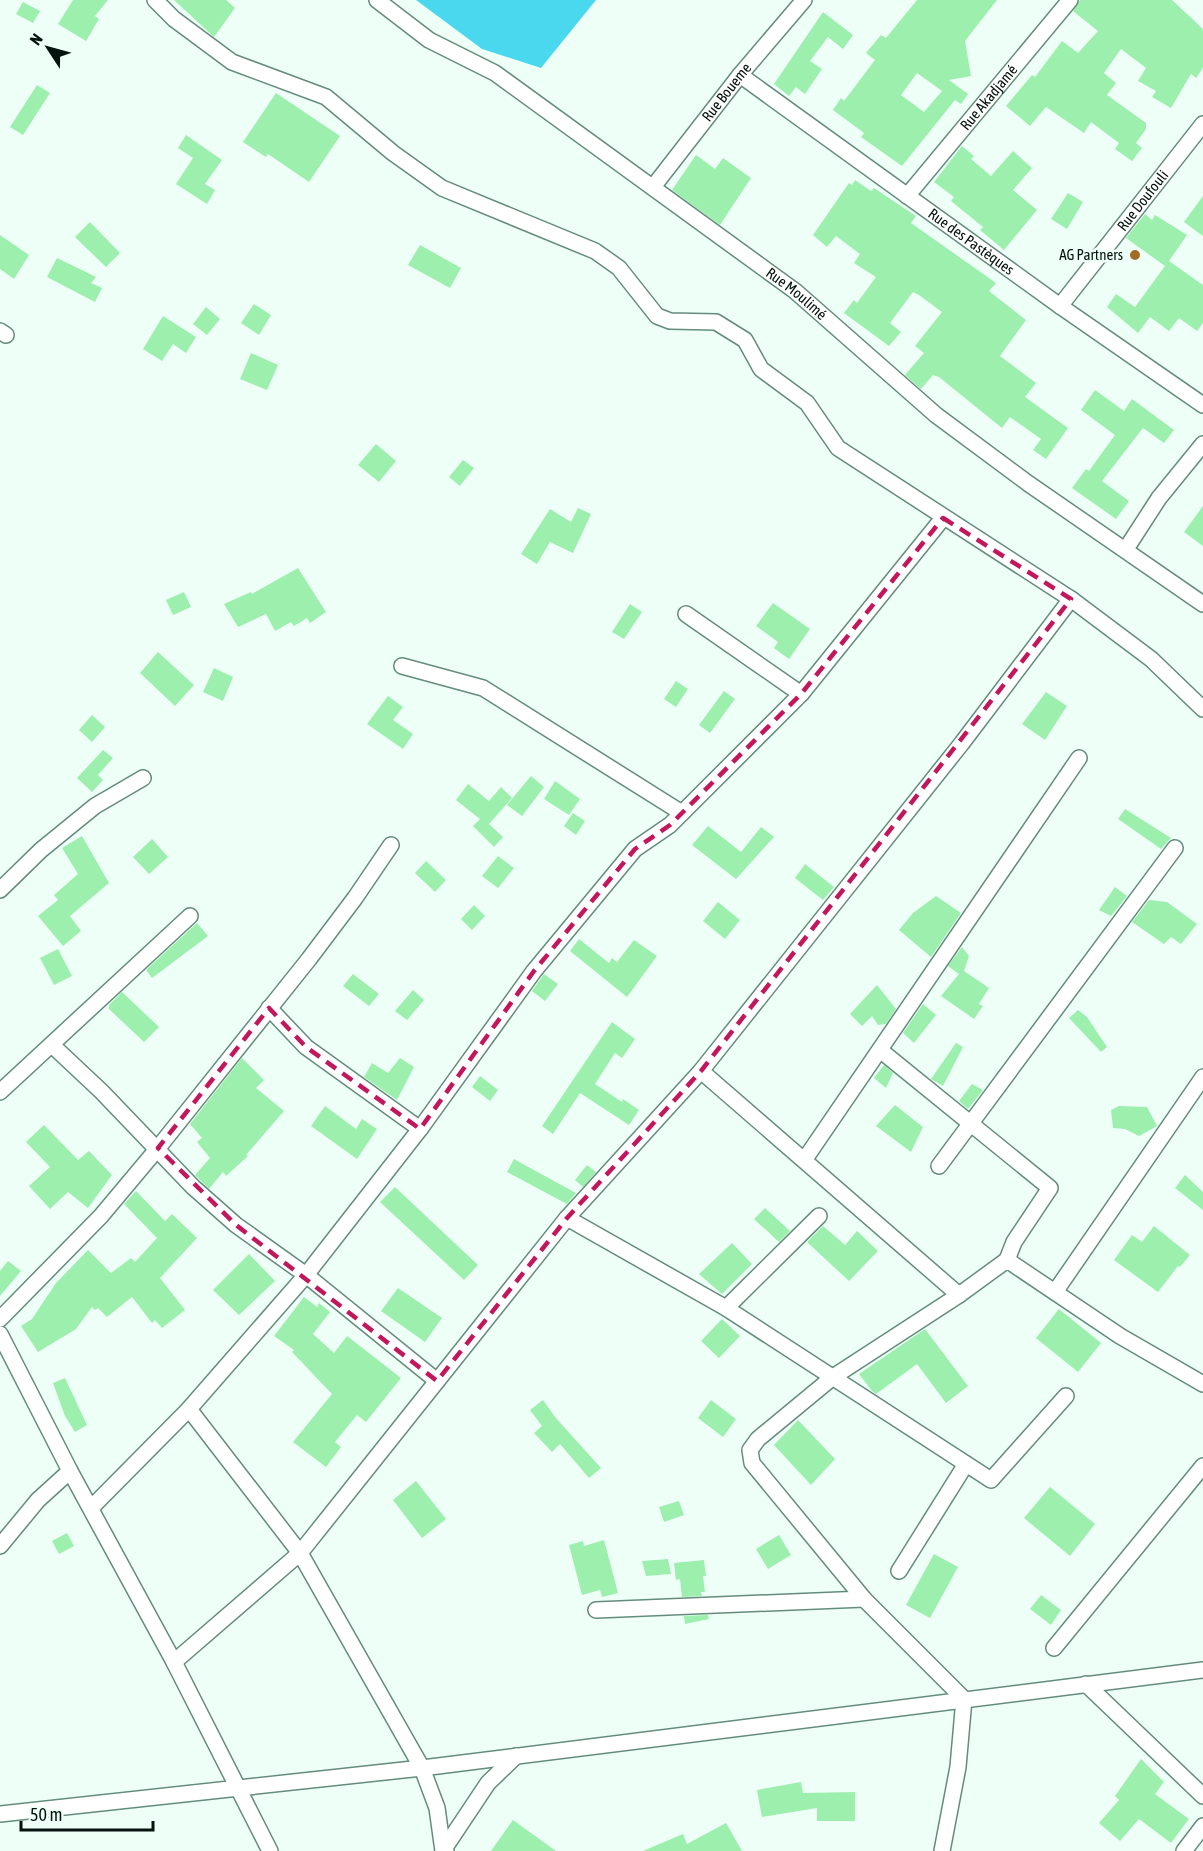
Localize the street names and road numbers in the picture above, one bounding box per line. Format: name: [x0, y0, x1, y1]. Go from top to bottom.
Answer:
street label: Rue Boueme: [698, 59, 755, 125]
street label: Rue Akadjamé: [956, 61, 1021, 133]
street label: Rue Doufouli: [1113, 167, 1171, 234]
street label: Rue des Pastèques: [925, 205, 1018, 278]
street label: Rue Moulimé: [763, 264, 831, 323]

